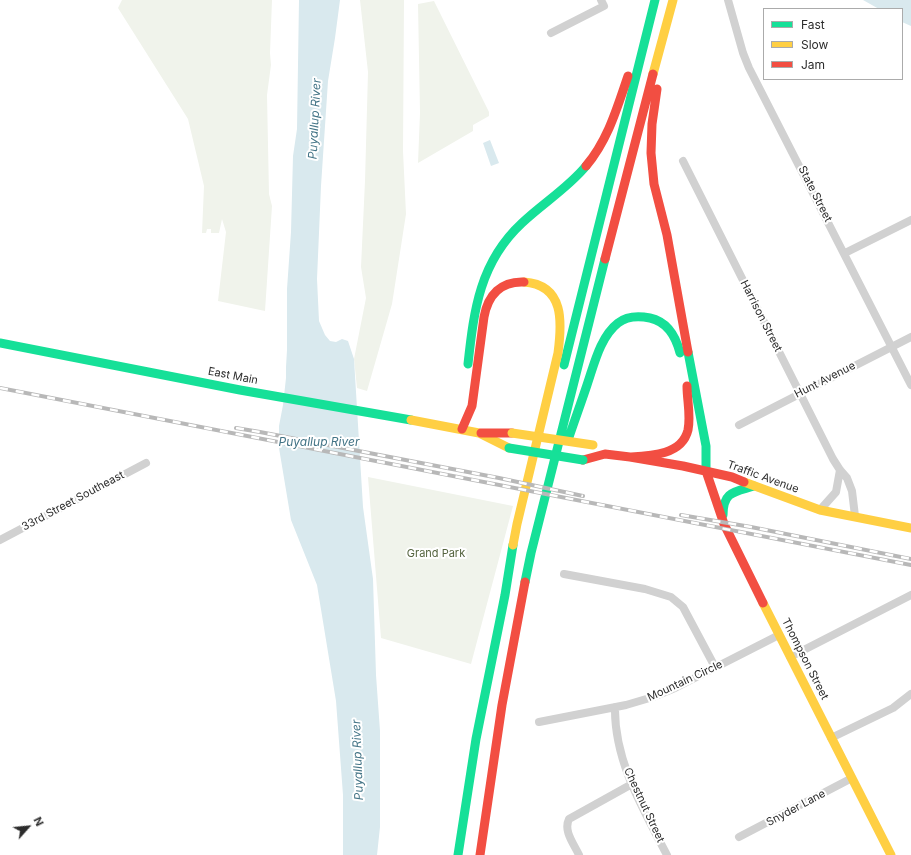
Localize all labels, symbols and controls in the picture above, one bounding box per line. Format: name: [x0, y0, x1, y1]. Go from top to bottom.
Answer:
legend: [763, 8, 903, 80]
text: Fast: [801, 17, 825, 32]
text: Slow: [801, 37, 828, 52]
text: Jam: [801, 57, 825, 72]
water label: Puyallup River: [306, 78, 324, 160]
street label: State Street: [795, 164, 835, 224]
street label: Harrison Street: [737, 278, 785, 354]
street label: Hunt Avenue: [792, 359, 858, 401]
street label: East Main: [207, 365, 259, 387]
water label: Puyallup River: [279, 435, 359, 449]
street label: Traffic Avenue: [725, 458, 801, 496]
street label: 33rd Street Southeast: [20, 468, 126, 534]
park label: Grand Park: [407, 547, 465, 561]
street label: Thompson Street: [779, 616, 831, 702]
street label: Mountain Circle: [645, 658, 725, 704]
water label: Puyallup River: [349, 719, 367, 801]
street label: Chestnut Street: [621, 765, 667, 845]
street label: Snyder Lane: [764, 787, 828, 829]
north arrow: [8, 807, 48, 847]
text: N: [31, 815, 47, 828]

